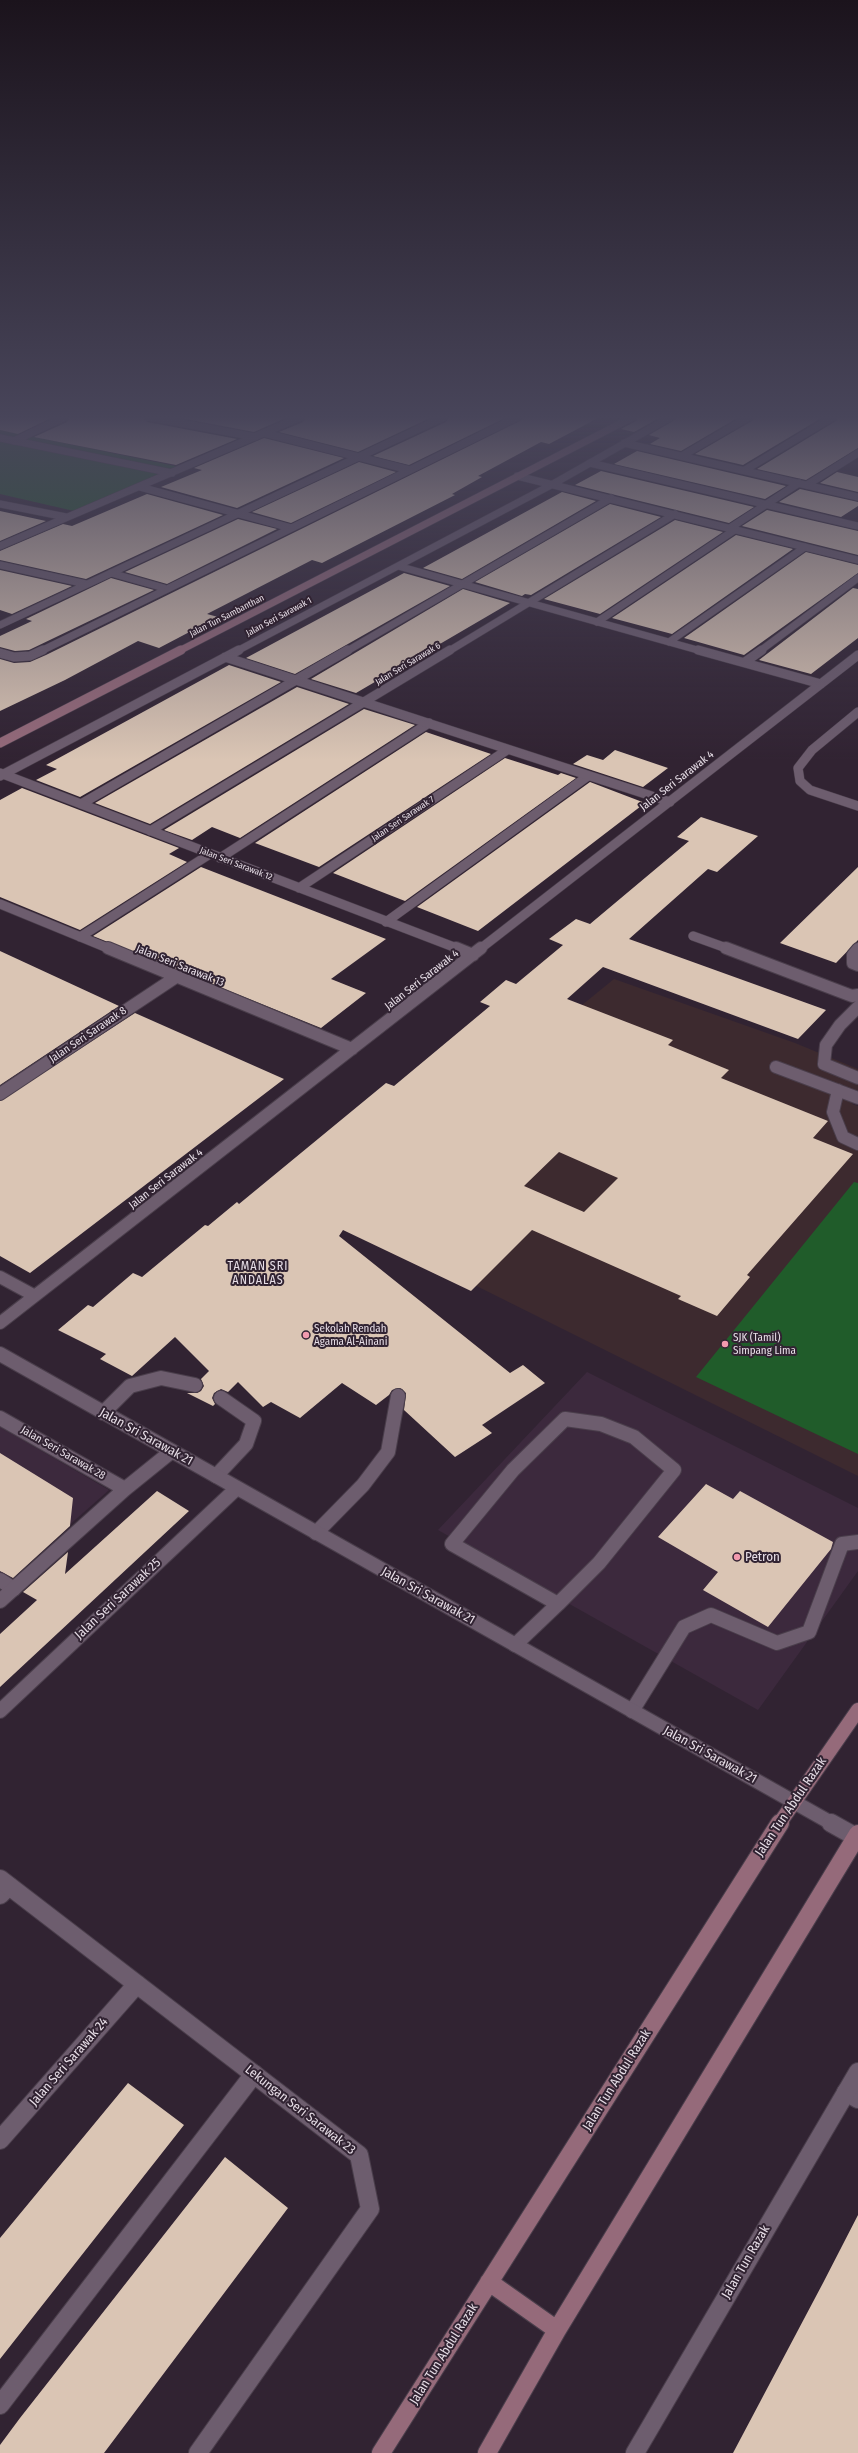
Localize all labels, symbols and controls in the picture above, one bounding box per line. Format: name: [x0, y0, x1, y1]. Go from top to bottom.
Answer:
street label: Jalan Tun Sambanthan: [188, 593, 266, 639]
street label: Jalan Seri Sarawak 1: [244, 595, 314, 639]
street label: Jalan Seri Sarawak 6: [374, 640, 442, 688]
street label: Jalan Seri Sarawak 4: [637, 748, 717, 814]
street label: Jalan Seri Sarawak 7: [370, 794, 436, 844]
street label: Jalan Seri Sarawak 12: [198, 845, 274, 883]
street label: Jalan Seri Sarawak 13: [134, 942, 226, 990]
street label: Jalan Seri Sarawak 4: [382, 947, 462, 1013]
street label: Jalan Seri Sarawak 8: [47, 1004, 129, 1066]
street label: Jalan Seri Sarawak 4: [126, 1146, 206, 1212]
district label: TAMAN SRI ANDALAS: [228, 1260, 288, 1288]
place label: Sekolah Rendah Agama Al-Ainani: [314, 1322, 387, 1348]
marker: Sekolah Rendah Agama Al-Ainani: [301, 1330, 311, 1340]
place label: SJK (Tamil) Simpang Lima: [733, 1331, 796, 1357]
marker: SJK (Tamil) Simpang Lima: [720, 1339, 730, 1349]
street label: Jalan Sri Sarawak 21: [97, 1405, 195, 1469]
street label: Jalan Seri Sarawak 28: [18, 1423, 108, 1483]
place label: Petron: [745, 1549, 780, 1565]
marker: Petron: [732, 1552, 742, 1562]
street label: Jalan Seri Sarawak 25: [72, 1555, 164, 1643]
street label: Jalan Sri Sarawak 21: [379, 1564, 477, 1628]
street label: Jalan Sri Sarawak 21: [661, 1723, 759, 1787]
street label: Jalan Tun Abdul Razak: [752, 1754, 830, 1860]
street label: Jalan Seri Sarawak 24: [26, 2015, 112, 2109]
street label: Jalan Tun Abdul Razak: [580, 2027, 654, 2133]
street label: Lekungan Seri Sarawak 23: [242, 2062, 358, 2158]
street label: Jalan Tun Razak: [719, 2222, 773, 2302]
street label: Jalan Tun Abdul Razak: [407, 2301, 481, 2407]

